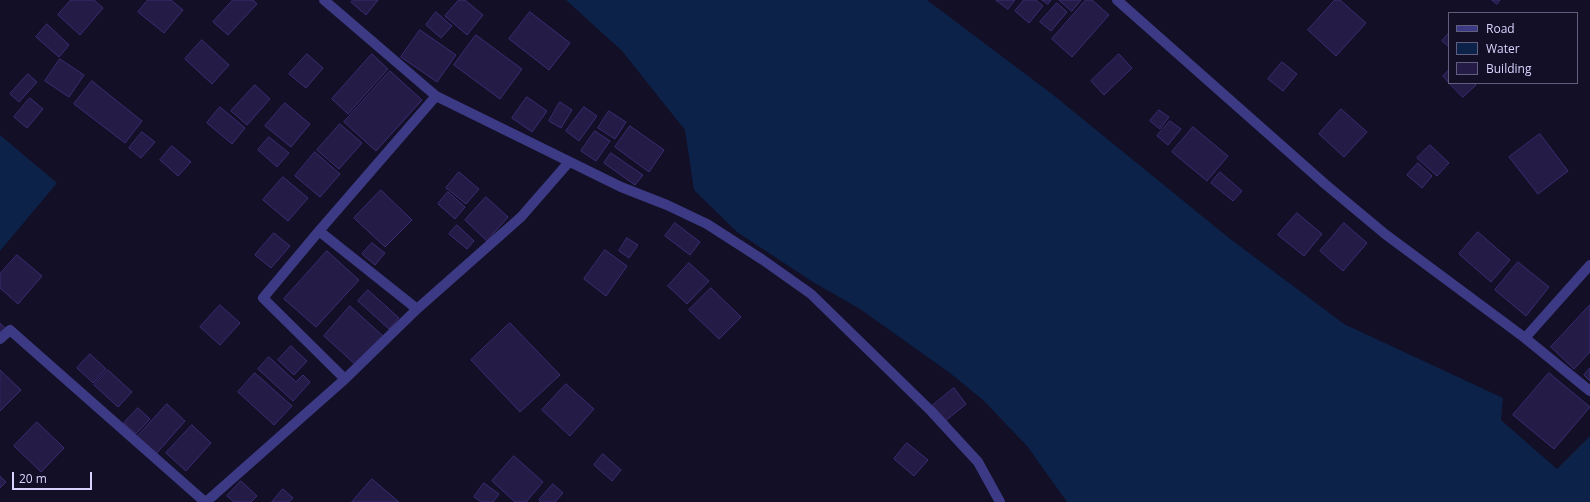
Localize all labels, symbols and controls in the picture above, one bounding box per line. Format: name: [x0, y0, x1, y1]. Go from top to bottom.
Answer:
legend: [1448, 12, 1578, 84]
text: Road: [1486, 20, 1515, 37]
text: Water: [1486, 40, 1520, 57]
text: Building: [1486, 60, 1531, 77]
scale bar: [14, 464, 94, 490]
text: 20 m: [19, 470, 47, 487]

